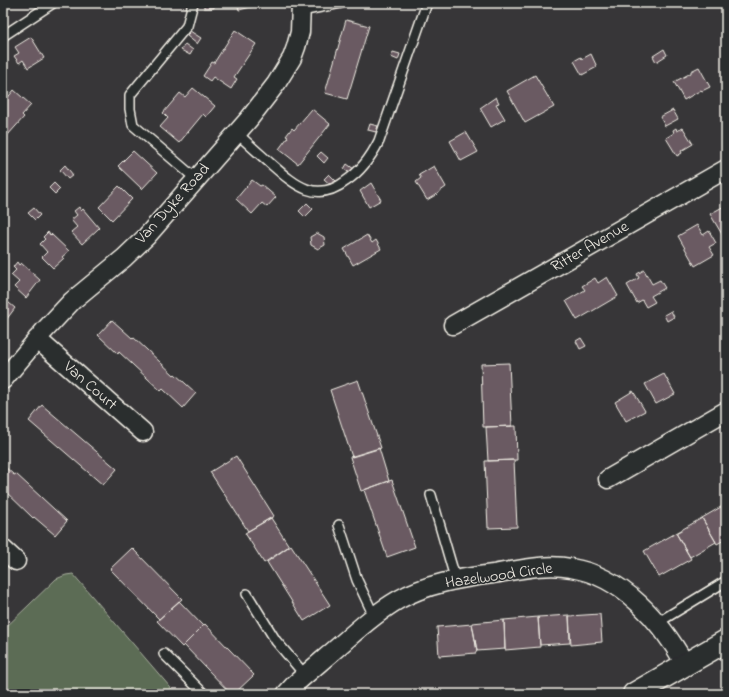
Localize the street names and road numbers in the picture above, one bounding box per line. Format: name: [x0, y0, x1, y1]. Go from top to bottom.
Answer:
street label: Van Dyke Road: [129, 158, 216, 251]
street label: Ritter Avenue: [547, 215, 634, 279]
street label: Van Court: [57, 355, 123, 417]
street label: Hazelwood Circle: [444, 556, 555, 595]

